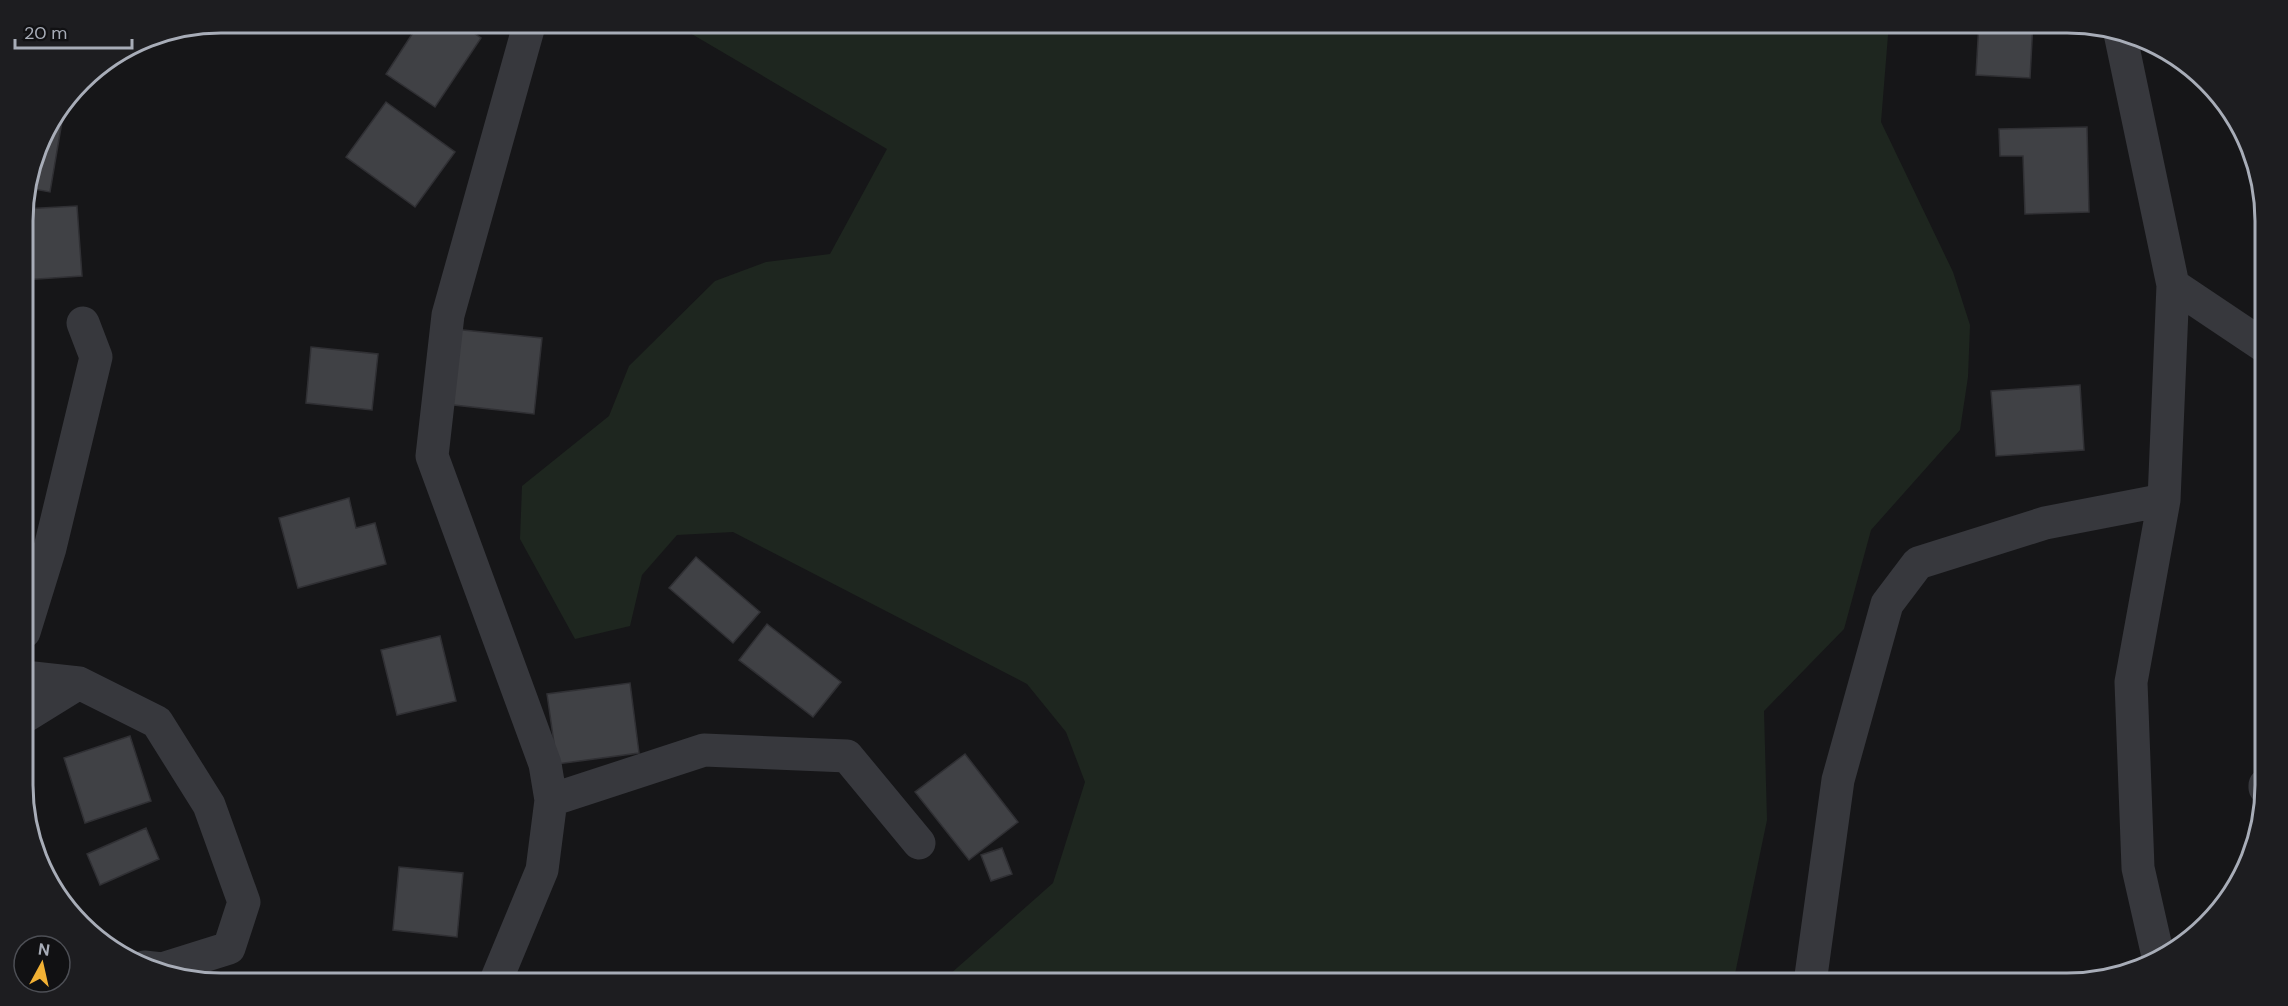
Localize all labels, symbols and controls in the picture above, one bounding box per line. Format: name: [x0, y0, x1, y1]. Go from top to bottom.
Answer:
scale bar: [15, 12, 132, 50]
text: 20 m: [24, 21, 67, 45]
north arrow: [12, 934, 72, 994]
text: N: [37, 938, 51, 961]

